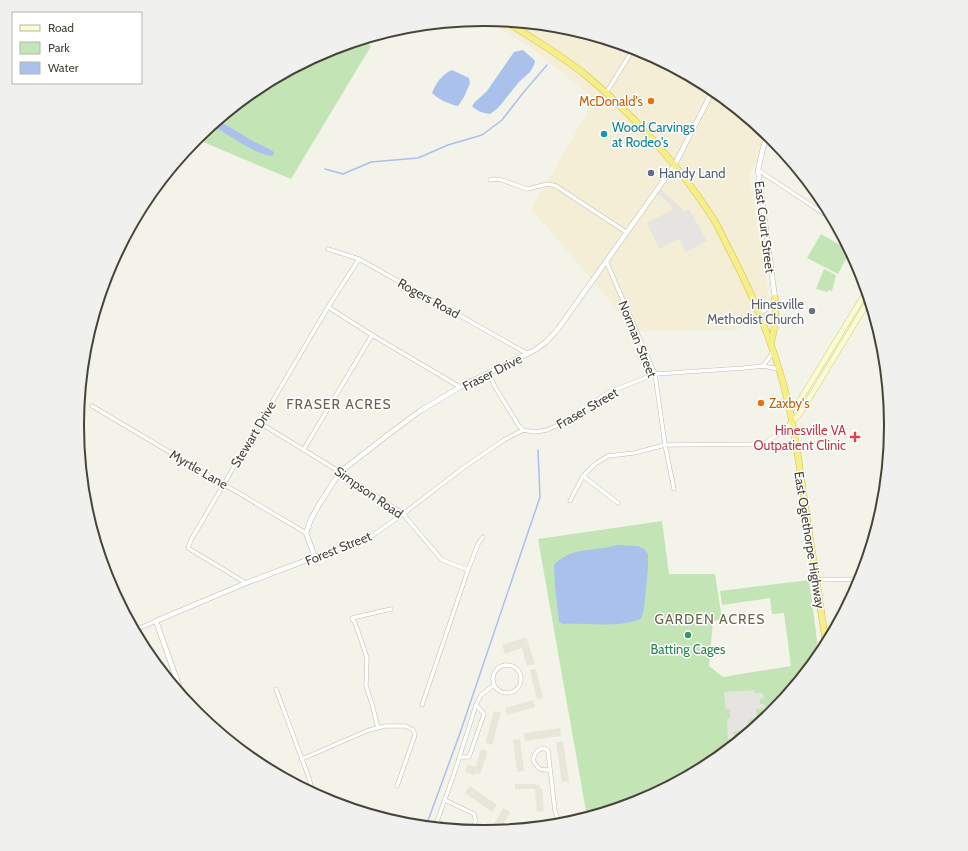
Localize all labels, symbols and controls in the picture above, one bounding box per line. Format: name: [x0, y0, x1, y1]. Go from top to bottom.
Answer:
legend: [12, 12, 142, 84]
text: Road: [48, 20, 74, 35]
text: Park: [48, 40, 70, 55]
text: Water: [48, 60, 79, 75]
place label: McDonald's: [579, 93, 644, 109]
marker: McDonald's: [646, 96, 656, 106]
place label: Wood Carvings at Rodeo's: [612, 119, 695, 150]
marker: Wood Carvings at Rodeo's: [599, 129, 609, 139]
place label: Handy Land: [659, 165, 726, 181]
marker: Handy Land: [646, 168, 656, 178]
street label: East Court Street: [751, 180, 779, 275]
street label: Rogers Road: [395, 274, 463, 322]
place label: Hinesville Methodist Church: [707, 296, 804, 327]
street label: Norman Street: [615, 298, 661, 380]
marker: Hinesville Methodist Church: [807, 306, 817, 316]
street label: Fraser Drive: [460, 350, 525, 394]
street label: Fraser Street: [553, 384, 621, 432]
district label: FRASER ACRES: [286, 395, 392, 413]
place label: Zaxby's: [769, 395, 810, 411]
street label: Stewart Drive: [227, 398, 279, 470]
marker: Zaxby's: [756, 398, 766, 408]
place label: Hinesville VA Outpatient Clinic: [753, 422, 846, 453]
marker: Hinesville VA Outpatient Clinic: [849, 431, 861, 443]
street label: Myrtle Lane: [167, 446, 231, 492]
street label: Simpson Road: [332, 463, 406, 521]
street label: East Oglethorpe Highway: [791, 470, 829, 610]
street label: Forest Street: [303, 527, 374, 569]
district label: GARDEN ACRES: [655, 610, 765, 628]
marker: Batting Cages: [683, 630, 693, 640]
place label: Batting Cages: [651, 641, 726, 657]

